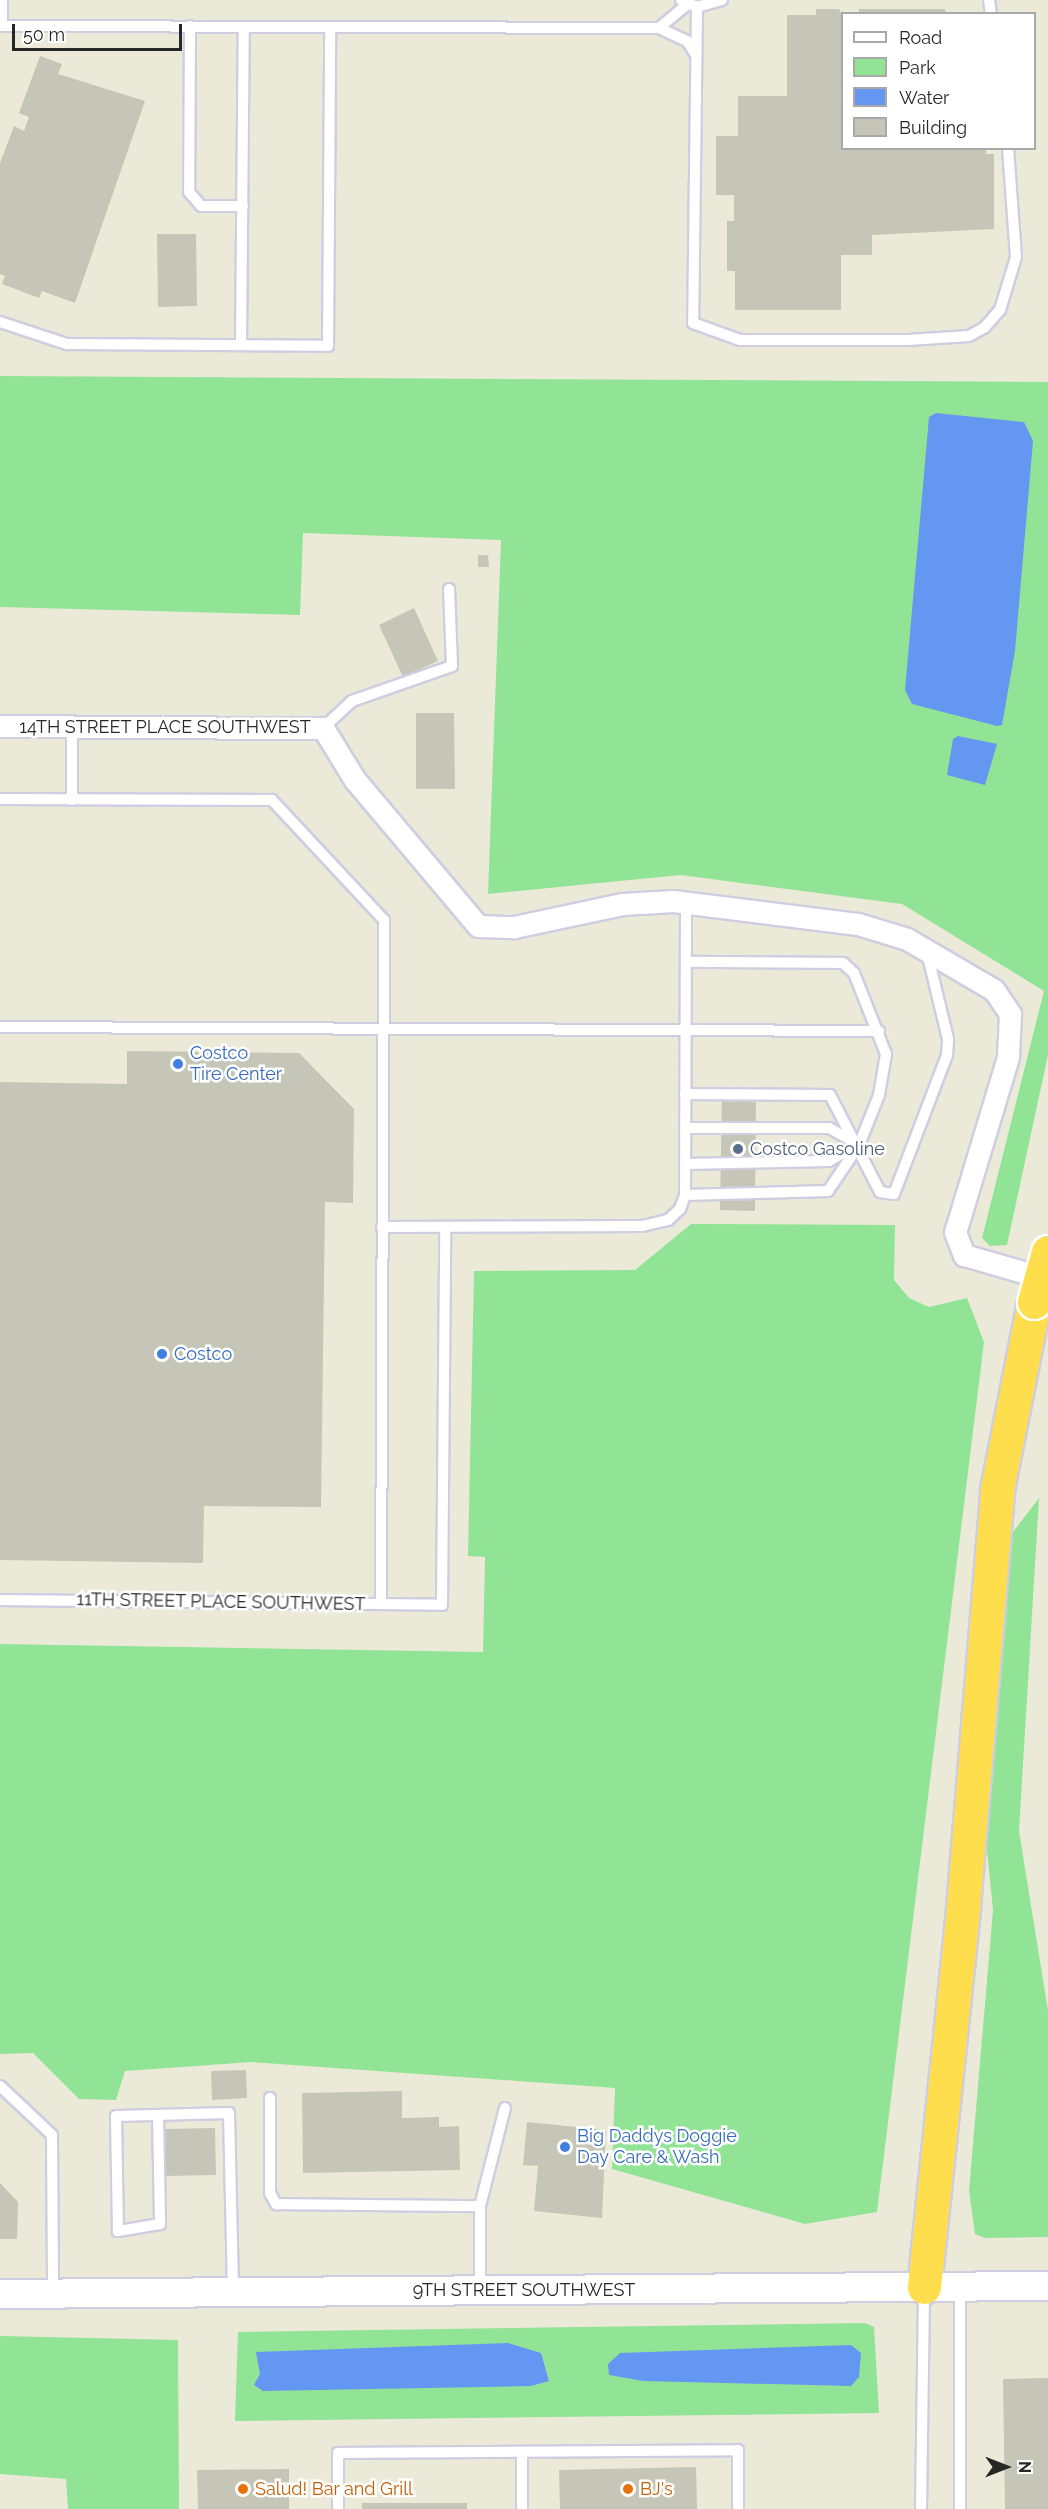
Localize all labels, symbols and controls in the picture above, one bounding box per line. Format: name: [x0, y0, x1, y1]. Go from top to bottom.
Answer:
scale bar: [15, 12, 184, 50]
legend: [841, 12, 1036, 150]
text: 50 m: [23, 24, 65, 45]
text: Road: [899, 27, 942, 48]
text: Park: [899, 57, 936, 78]
text: Water: [899, 87, 949, 108]
text: Building: [899, 117, 967, 138]
street label: 14TH STREET PLACE SOUTHWEST: [19, 716, 311, 738]
place label: Costco Tire Center: [190, 1043, 282, 1086]
marker: Costco Tire Center: [171, 1057, 185, 1071]
place label: Costco Gasoline: [750, 1138, 885, 1160]
marker: Costco Gasoline: [731, 1142, 745, 1156]
place label: Costco: [174, 1343, 232, 1365]
marker: Costco: [155, 1347, 169, 1361]
street label: 11TH STREET PLACE SOUTHWEST: [76, 1589, 366, 1615]
place label: Big Daddys Doggie Day Care & Wash: [577, 2126, 737, 2168]
marker: Big Daddys Doggie Day Care & Wash: [558, 2140, 572, 2154]
street label: 9TH STREET SOUTHWEST: [412, 2279, 636, 2301]
north arrow: [976, 2437, 1036, 2497]
text: N: [1015, 2461, 1034, 2473]
place label: Salud! Bar and Grill: [255, 2478, 413, 2500]
place label: BJ's: [640, 2478, 673, 2500]
marker: Salud! Bar and Grill: [236, 2482, 250, 2496]
marker: BJ's: [621, 2482, 635, 2496]

